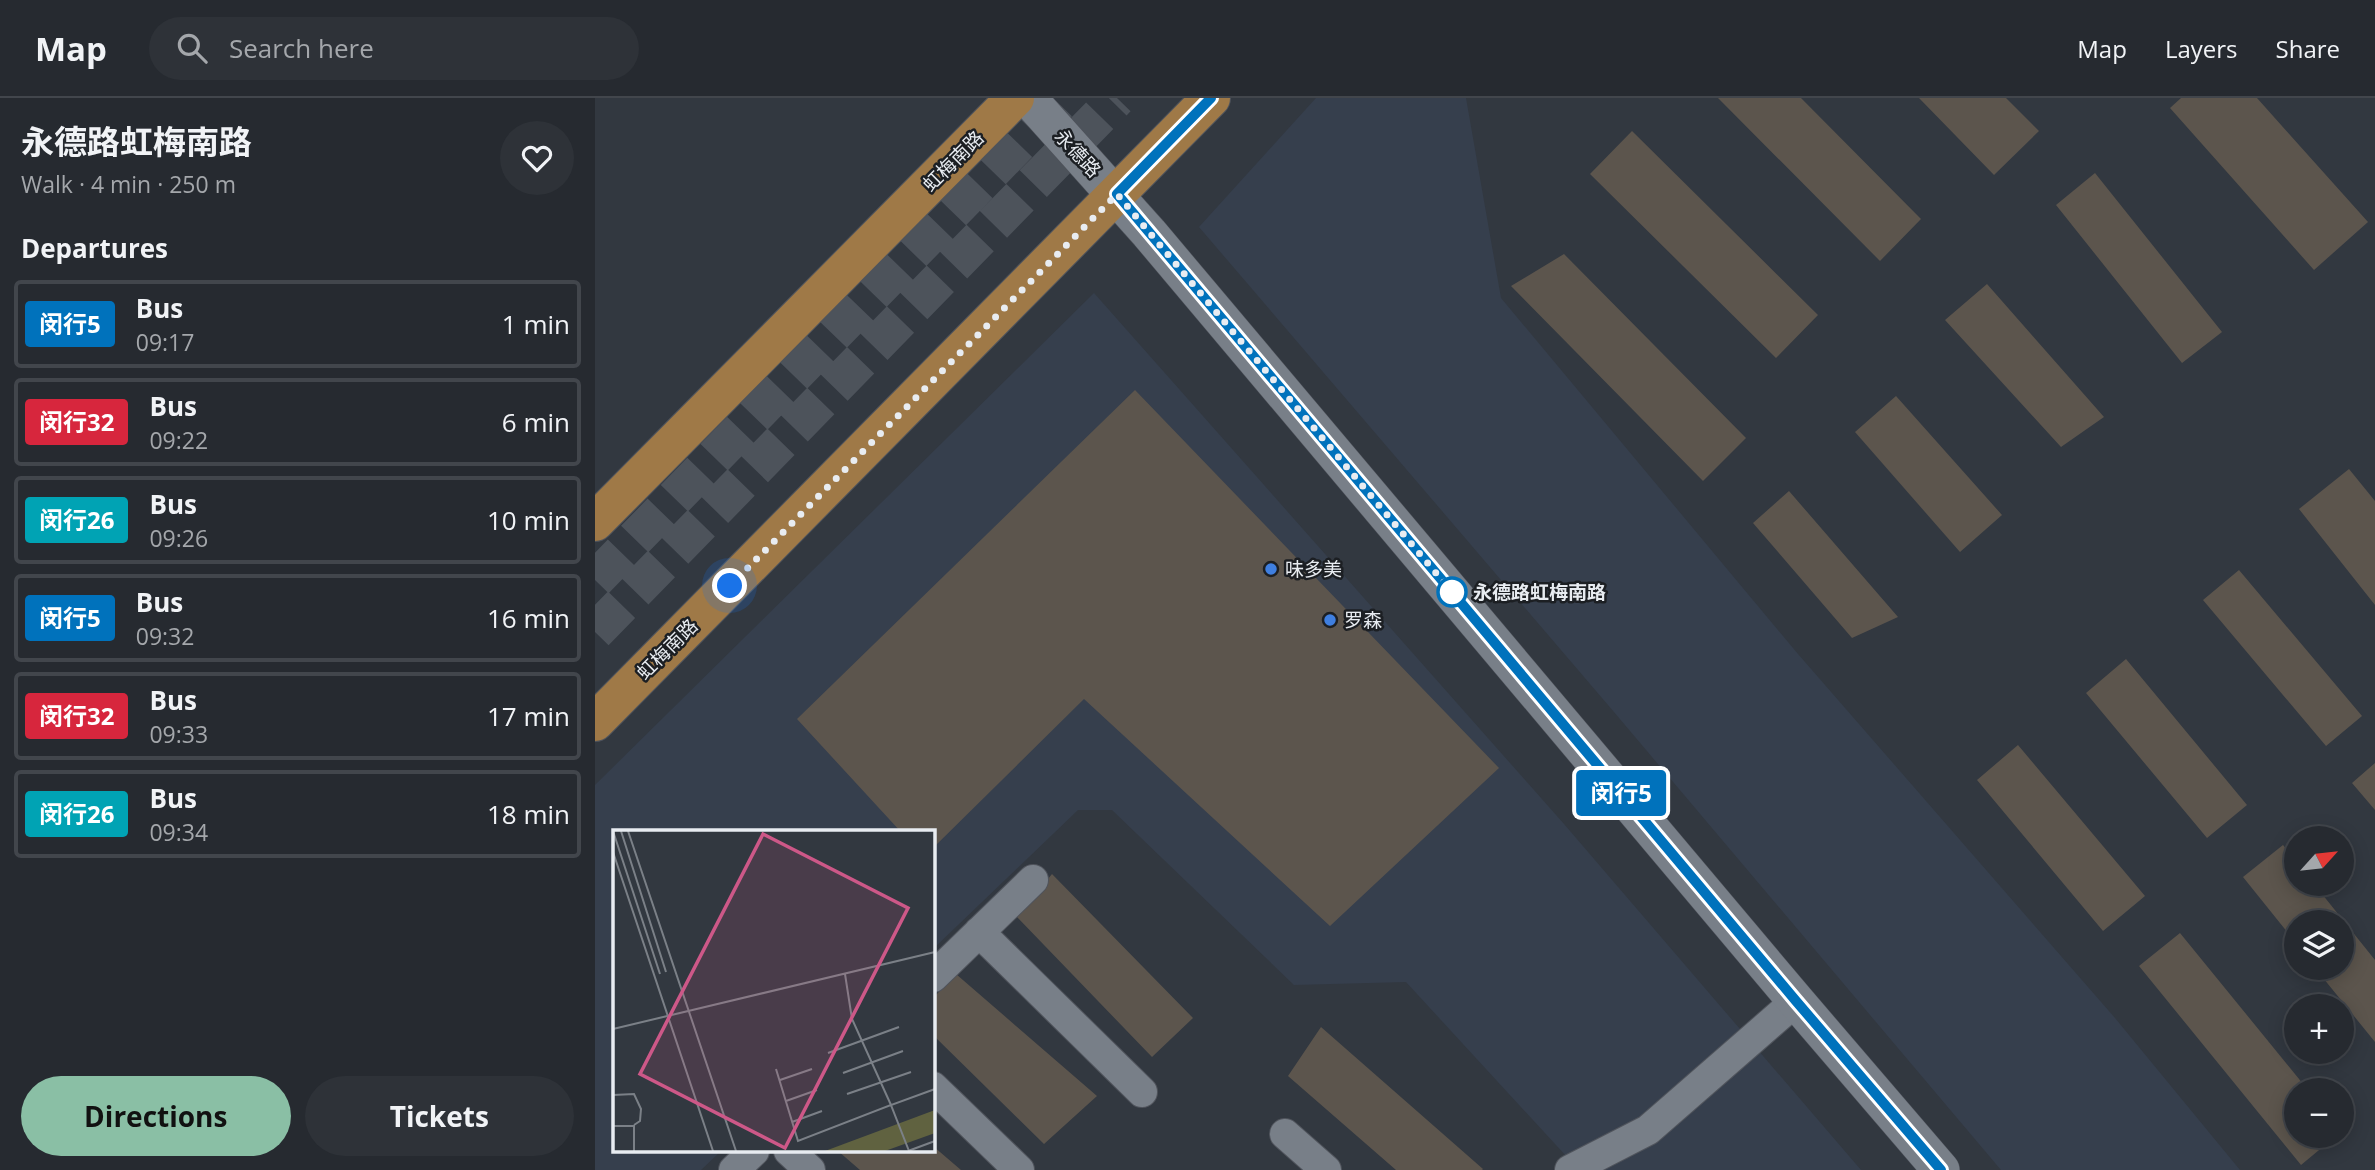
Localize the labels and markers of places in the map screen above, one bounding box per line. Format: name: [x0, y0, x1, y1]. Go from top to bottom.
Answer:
place label: 味多美: [1285, 556, 1342, 582]
marker: 味多美: [1263, 561, 1279, 577]
marker: 永德路虹梅南路: [1437, 577, 1467, 607]
place label: 永德路虹梅南路: [1473, 579, 1606, 605]
place label: 罗森: [1344, 607, 1382, 633]
marker: 罗森: [1322, 612, 1338, 628]

